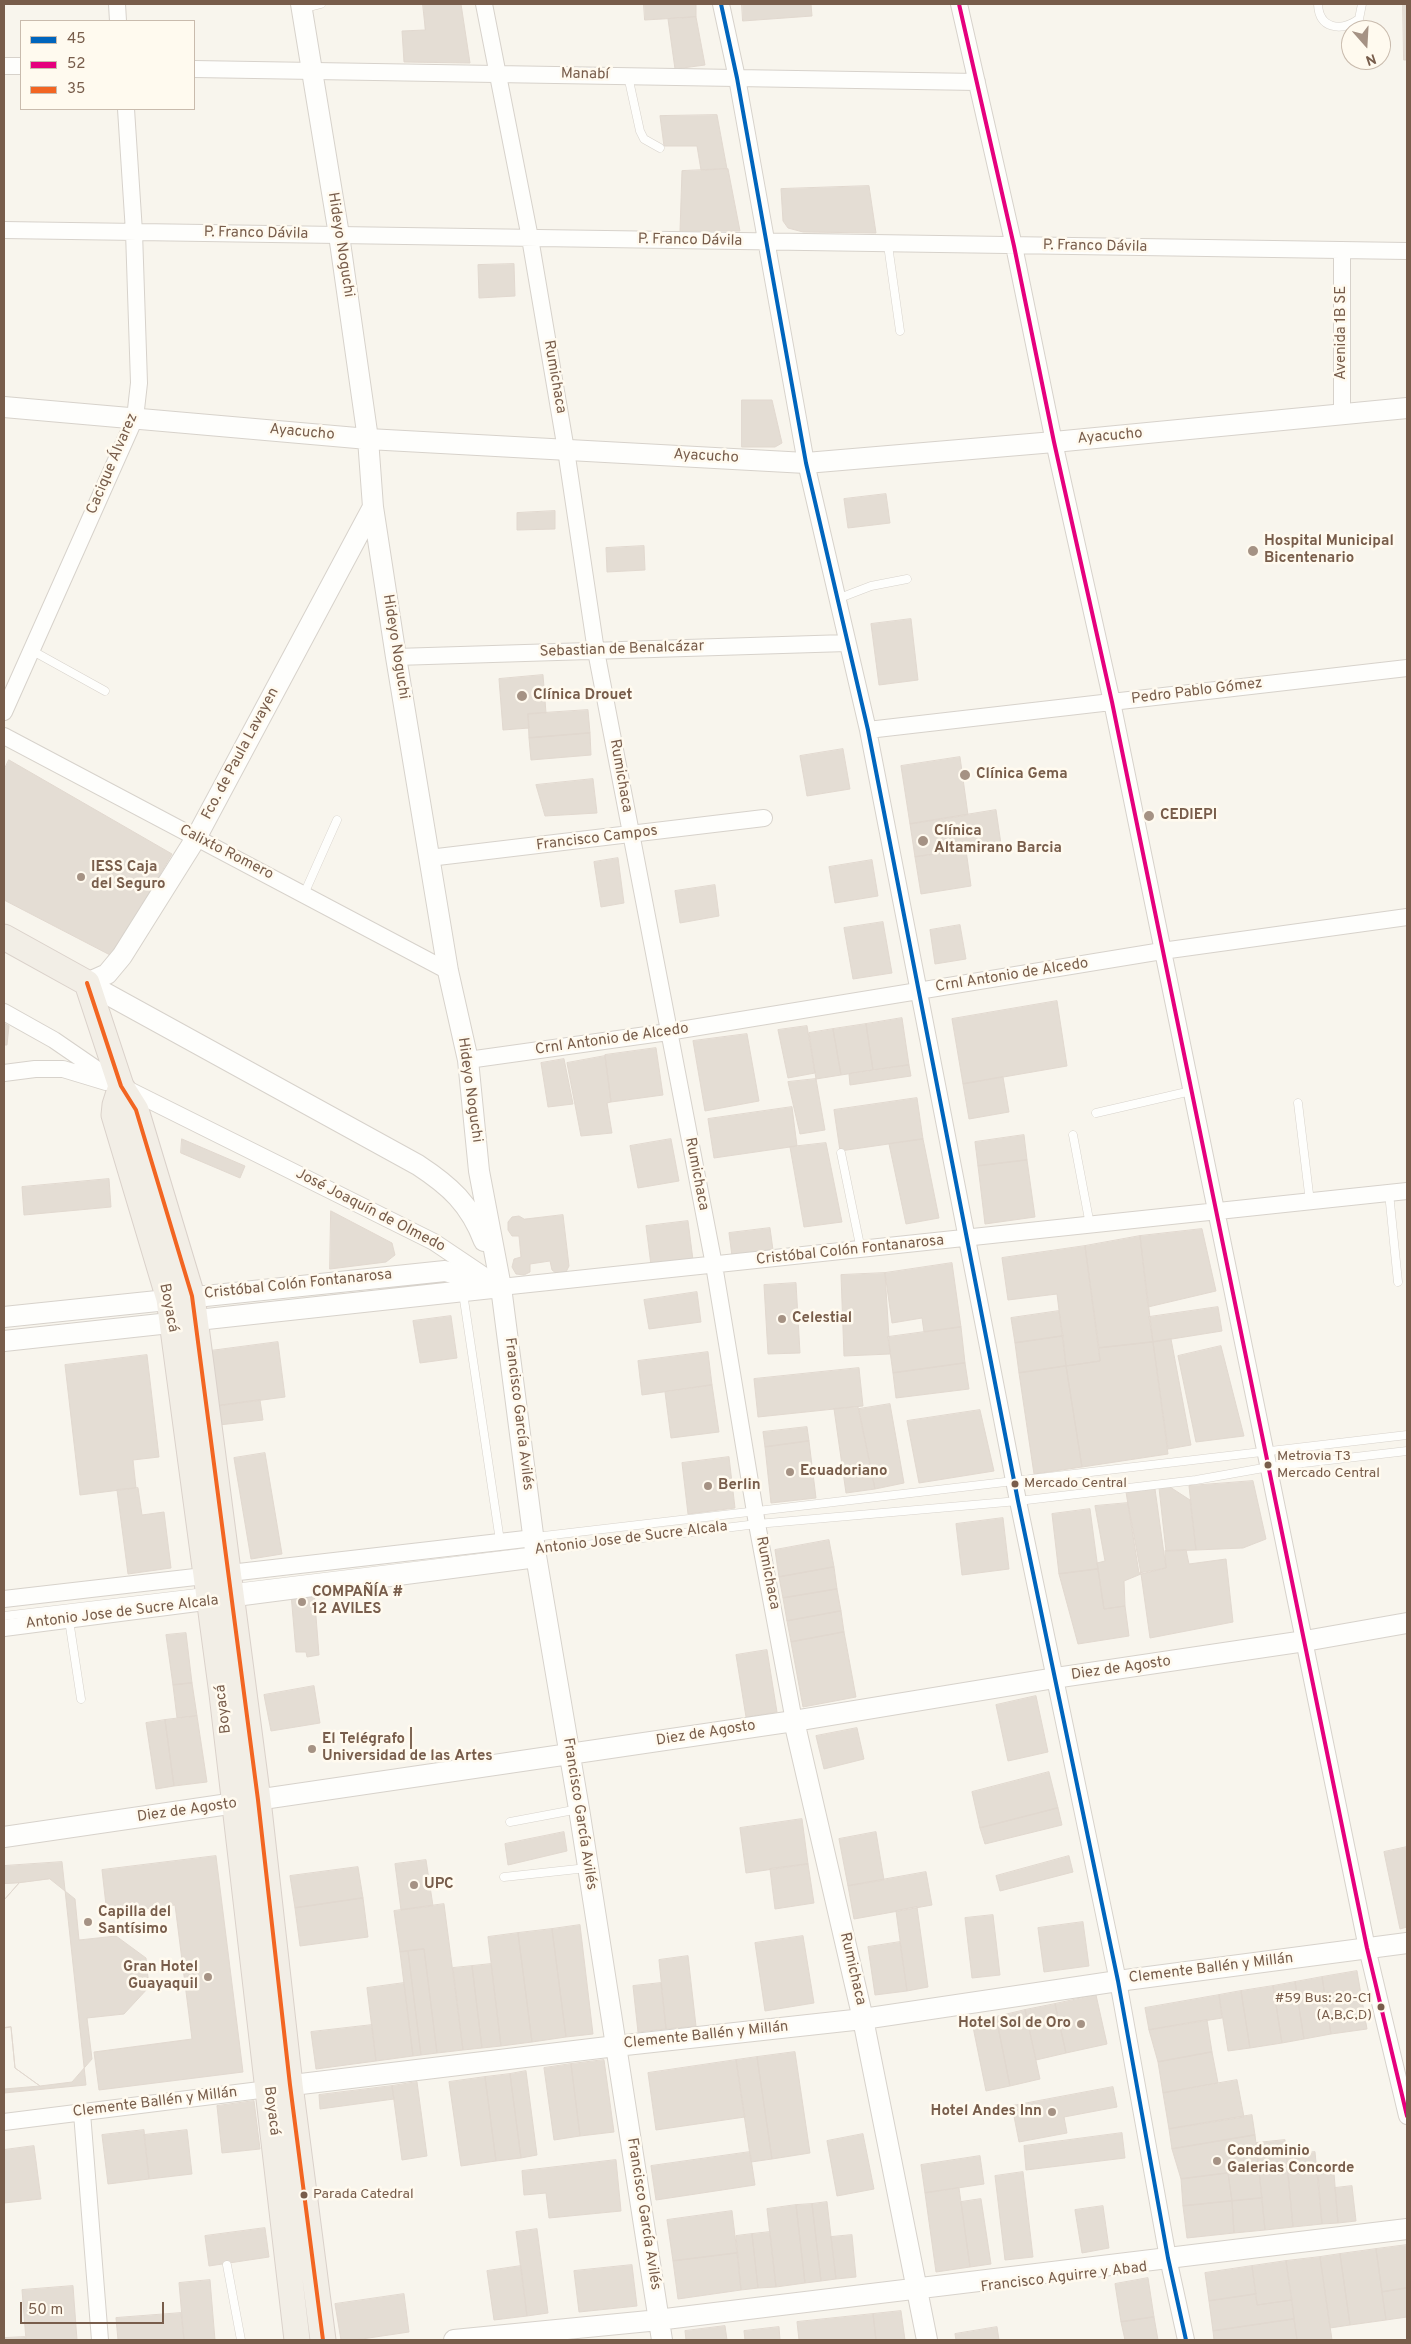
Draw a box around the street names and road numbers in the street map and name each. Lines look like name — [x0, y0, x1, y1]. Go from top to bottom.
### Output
street label: Manabí — [561, 66, 609, 84]
street label: Hideyo Noguchi — [323, 191, 357, 299]
street label: P. Franco Dávila — [204, 224, 308, 244]
street label: P. Franco Dávila — [638, 231, 742, 251]
street label: P. Franco Dávila — [1043, 237, 1147, 257]
street label: Avenida 1B SE — [1333, 286, 1351, 380]
street label: Rumichaca — [539, 339, 569, 415]
street label: Cacique Álvarez — [84, 411, 142, 517]
street label: Ayacucho — [269, 421, 335, 445]
street label: Ayacucho — [1077, 425, 1143, 449]
street label: Ayacucho — [673, 446, 739, 468]
street label: Hideyo Noguchi — [378, 593, 412, 701]
street label: Sebastian de Benalcázar — [539, 638, 705, 662]
street label: Pedro Pablo Gómez — [1130, 675, 1264, 709]
street label: Fco. de Paula Lavayen — [199, 685, 283, 823]
street label: Rumichaca — [605, 738, 635, 814]
street label: Calixto Romero — [176, 822, 276, 884]
street label: Francisco Campos — [535, 823, 659, 855]
street label: Crnl Antonio de Alcedo — [934, 955, 1090, 997]
street label: Crnl Antonio de Alcedo — [534, 1020, 690, 1060]
street label: Hideyo Noguchi — [453, 1036, 485, 1144]
street label: Rumichaca — [680, 1136, 712, 1212]
street label: José Joaquín de Olmedo — [292, 1165, 448, 1257]
street label: Cristóbal Colón Fontanarosa — [755, 1232, 945, 1270]
street label: Cristóbal Colón Fontanarosa — [203, 1266, 393, 1304]
street label: Boyacá — [154, 1282, 182, 1334]
street label: Francisco García Avilés — [500, 1337, 536, 1491]
street label: Antonio Jose de Sucre Alcala — [533, 1518, 729, 1560]
street label: Rumichaca — [751, 1535, 783, 1611]
street label: Antonio Jose de Sucre Alcala — [24, 1592, 220, 1634]
street label: Diez de Agosto — [1070, 1653, 1172, 1685]
street label: Boyacá — [212, 1683, 236, 1735]
street label: Diez de Agosto — [655, 1717, 757, 1751]
street label: Francisco García Avilés — [558, 1737, 600, 1891]
street label: Diez de Agosto — [136, 1795, 238, 1827]
street label: Rumichaca — [835, 1931, 869, 2007]
street label: Clemente Ballén y Millán — [1128, 1950, 1294, 1988]
street label: Clemente Ballén y Millán — [623, 2018, 789, 2054]
street label: Clemente Ballén y Millán — [72, 2084, 238, 2122]
street label: Boyacá — [259, 2085, 283, 2137]
street label: Francisco García Avilés — [622, 2137, 664, 2291]
street label: Francisco Aguirre y Abad — [980, 2259, 1148, 2297]

